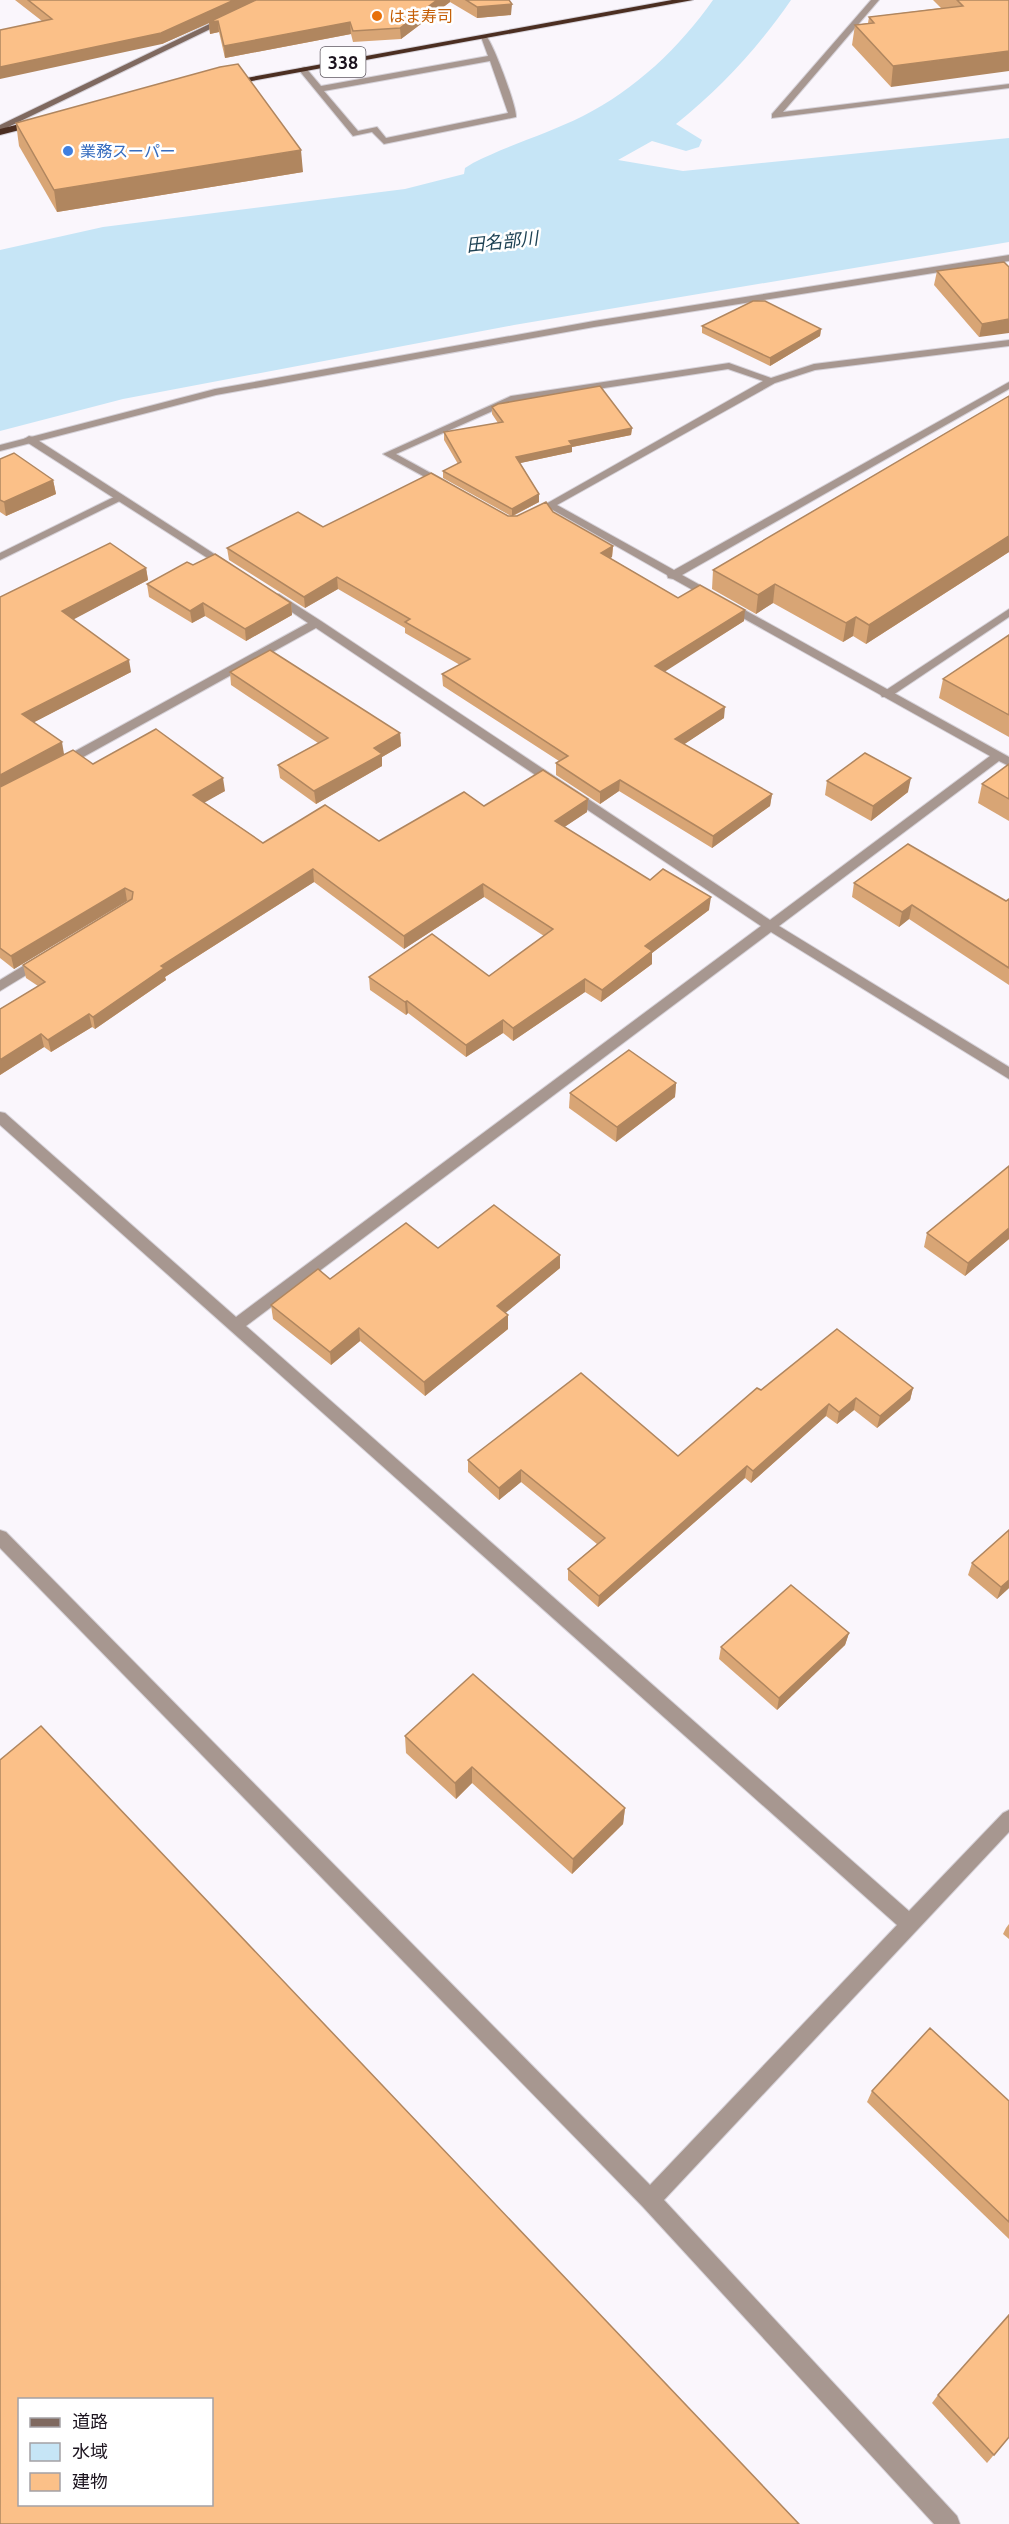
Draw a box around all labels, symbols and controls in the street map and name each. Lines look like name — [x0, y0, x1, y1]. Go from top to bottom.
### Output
place label: はま寿司 — [389, 7, 453, 25]
marker: はま寿司 — [370, 9, 384, 23]
road number: 338 — [320, 47, 366, 77]
place label: 業務スーパー — [80, 142, 176, 160]
marker: 業務スーパー — [61, 144, 75, 158]
water label: 田名部川 — [465, 227, 541, 255]
legend — [18, 2398, 213, 2506]
text: 道路 — [72, 2411, 108, 2431]
text: 水域 — [72, 2441, 108, 2461]
text: 建物 — [72, 2471, 108, 2491]

